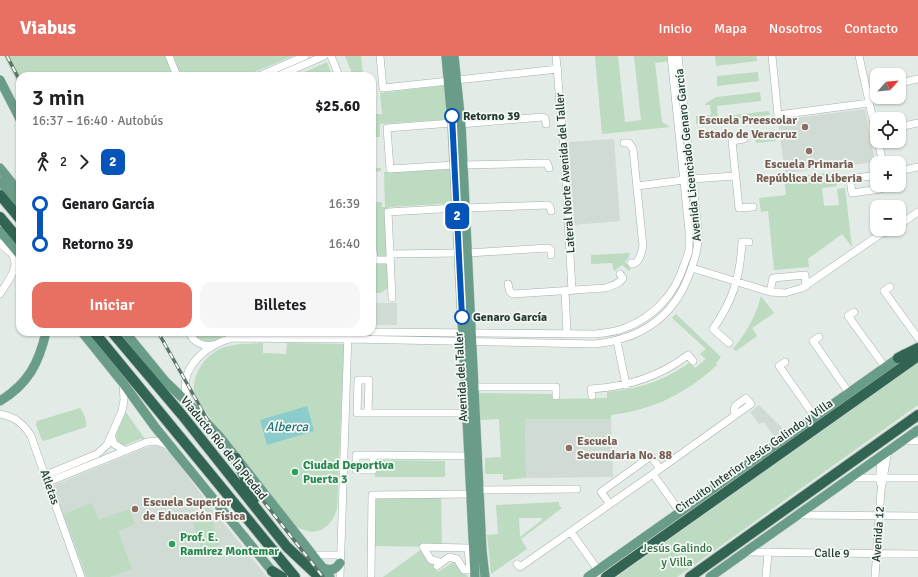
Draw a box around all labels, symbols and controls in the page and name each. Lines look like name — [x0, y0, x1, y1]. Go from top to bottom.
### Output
text: Viabus — [20, 16, 76, 40]
text: Inicio — [659, 20, 692, 37]
text: Mapa — [714, 20, 747, 37]
text: Nosotros — [769, 20, 822, 37]
text: Contacto — [844, 20, 898, 37]
street label: Avenida Licenciado Genaro García — [672, 68, 705, 242]
north arrow — [870, 68, 906, 104]
map controls — [870, 68, 906, 236]
text: 3 min — [32, 84, 85, 111]
street label: Lateral Norte Avenida del Taller — [552, 92, 579, 254]
text: $25.60 — [315, 97, 360, 115]
marker: Retorno 39 — [444, 108, 460, 124]
place label: Retorno 39 — [463, 109, 521, 124]
button: locate — [870, 112, 906, 148]
text: 16:37 – 16:40 · Autobús — [32, 113, 163, 129]
place label: Escuela Preescolar Estado de Veracruz — [698, 113, 798, 142]
marker: Escuela Preescolar Estado de Veracruz — [800, 122, 810, 132]
marker: Escuela Primaria República de Liberia — [804, 146, 814, 156]
icon: walk — [32, 151, 54, 173]
icon: forward — [73, 151, 95, 173]
text: 2 — [109, 153, 117, 170]
text: 2 — [60, 154, 67, 170]
button: + — [870, 156, 906, 192]
place label: Escuela Primaria República de Liberia — [756, 157, 862, 186]
text: Genaro García — [62, 195, 155, 213]
text: 16:39 — [328, 196, 360, 212]
button: − — [870, 200, 906, 236]
line badge: 2 — [444, 203, 470, 229]
text: 2 — [453, 207, 461, 224]
text: Retorno 39 — [62, 235, 133, 253]
text: 16:40 — [328, 236, 360, 252]
button: Iniciar — [32, 282, 192, 328]
button: Billetes — [200, 282, 360, 328]
marker: Genaro García — [454, 309, 470, 325]
place label: Genaro García — [473, 310, 547, 325]
street label: Avenida del Taller — [452, 331, 471, 422]
street label: Viaducto Río de la Piedad — [177, 393, 270, 503]
street label: Circuito Interior Jesús Galindo y Villa — [673, 396, 836, 517]
water label: Alberca — [266, 419, 309, 435]
place label: Escuela Secundaria No. 88 — [577, 434, 673, 463]
marker: Escuela Secundaria No. 88 — [564, 443, 574, 453]
place label: Ciudad Deportiva Puerta 3 — [303, 458, 394, 487]
marker: Ciudad Deportiva Puerta 3 — [290, 467, 300, 477]
street label: Atletas — [37, 468, 63, 507]
place label: Escuela Superior de Educación Física — [143, 495, 245, 524]
marker: Escuela Superior de Educación Física — [130, 504, 140, 514]
street label: Avenida 12 — [869, 505, 888, 563]
place label: Prof. E. Ramirez Montemar — [180, 530, 279, 559]
marker: Prof. E. Ramirez Montemar — [167, 539, 177, 549]
park label: Jesús Galindo y Villa — [642, 541, 712, 570]
street label: Calle 9 — [814, 546, 850, 561]

